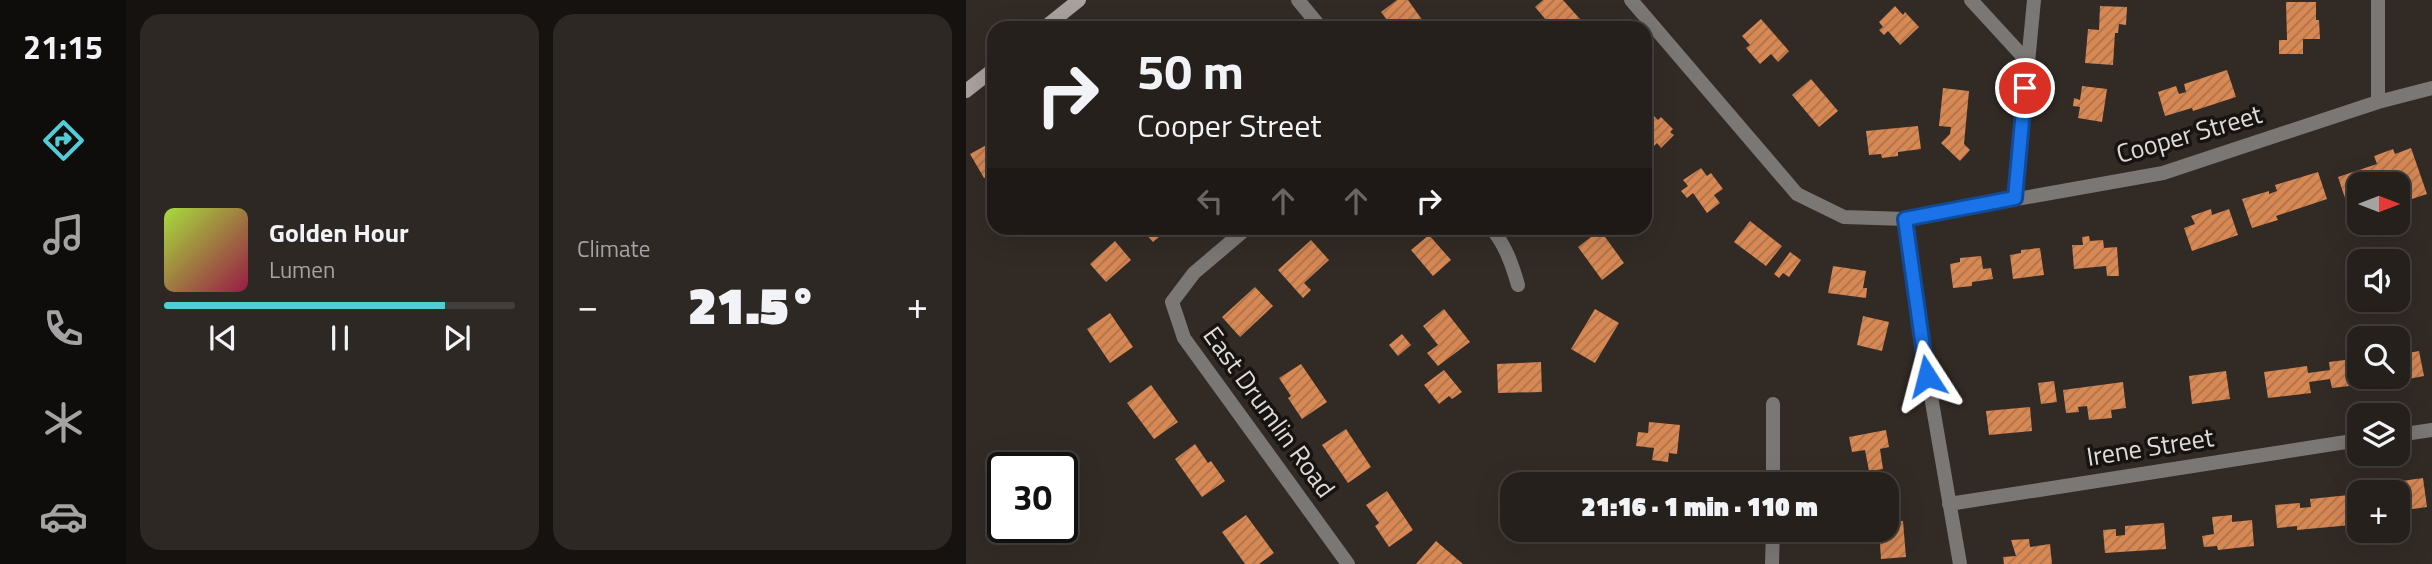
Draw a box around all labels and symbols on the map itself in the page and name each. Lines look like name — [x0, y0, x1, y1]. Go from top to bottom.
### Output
pin — [1995, 58, 2055, 118]
street label: Cooper Street — [2111, 94, 2266, 173]
north arrow — [2347, 172, 2410, 234]
street label: East Drumlin Road — [1194, 318, 1345, 505]
position arrow — [1890, 339, 1964, 413]
street label: Irene Street — [2084, 417, 2216, 476]
speed limit sign: 30 — [987, 452, 1078, 543]

